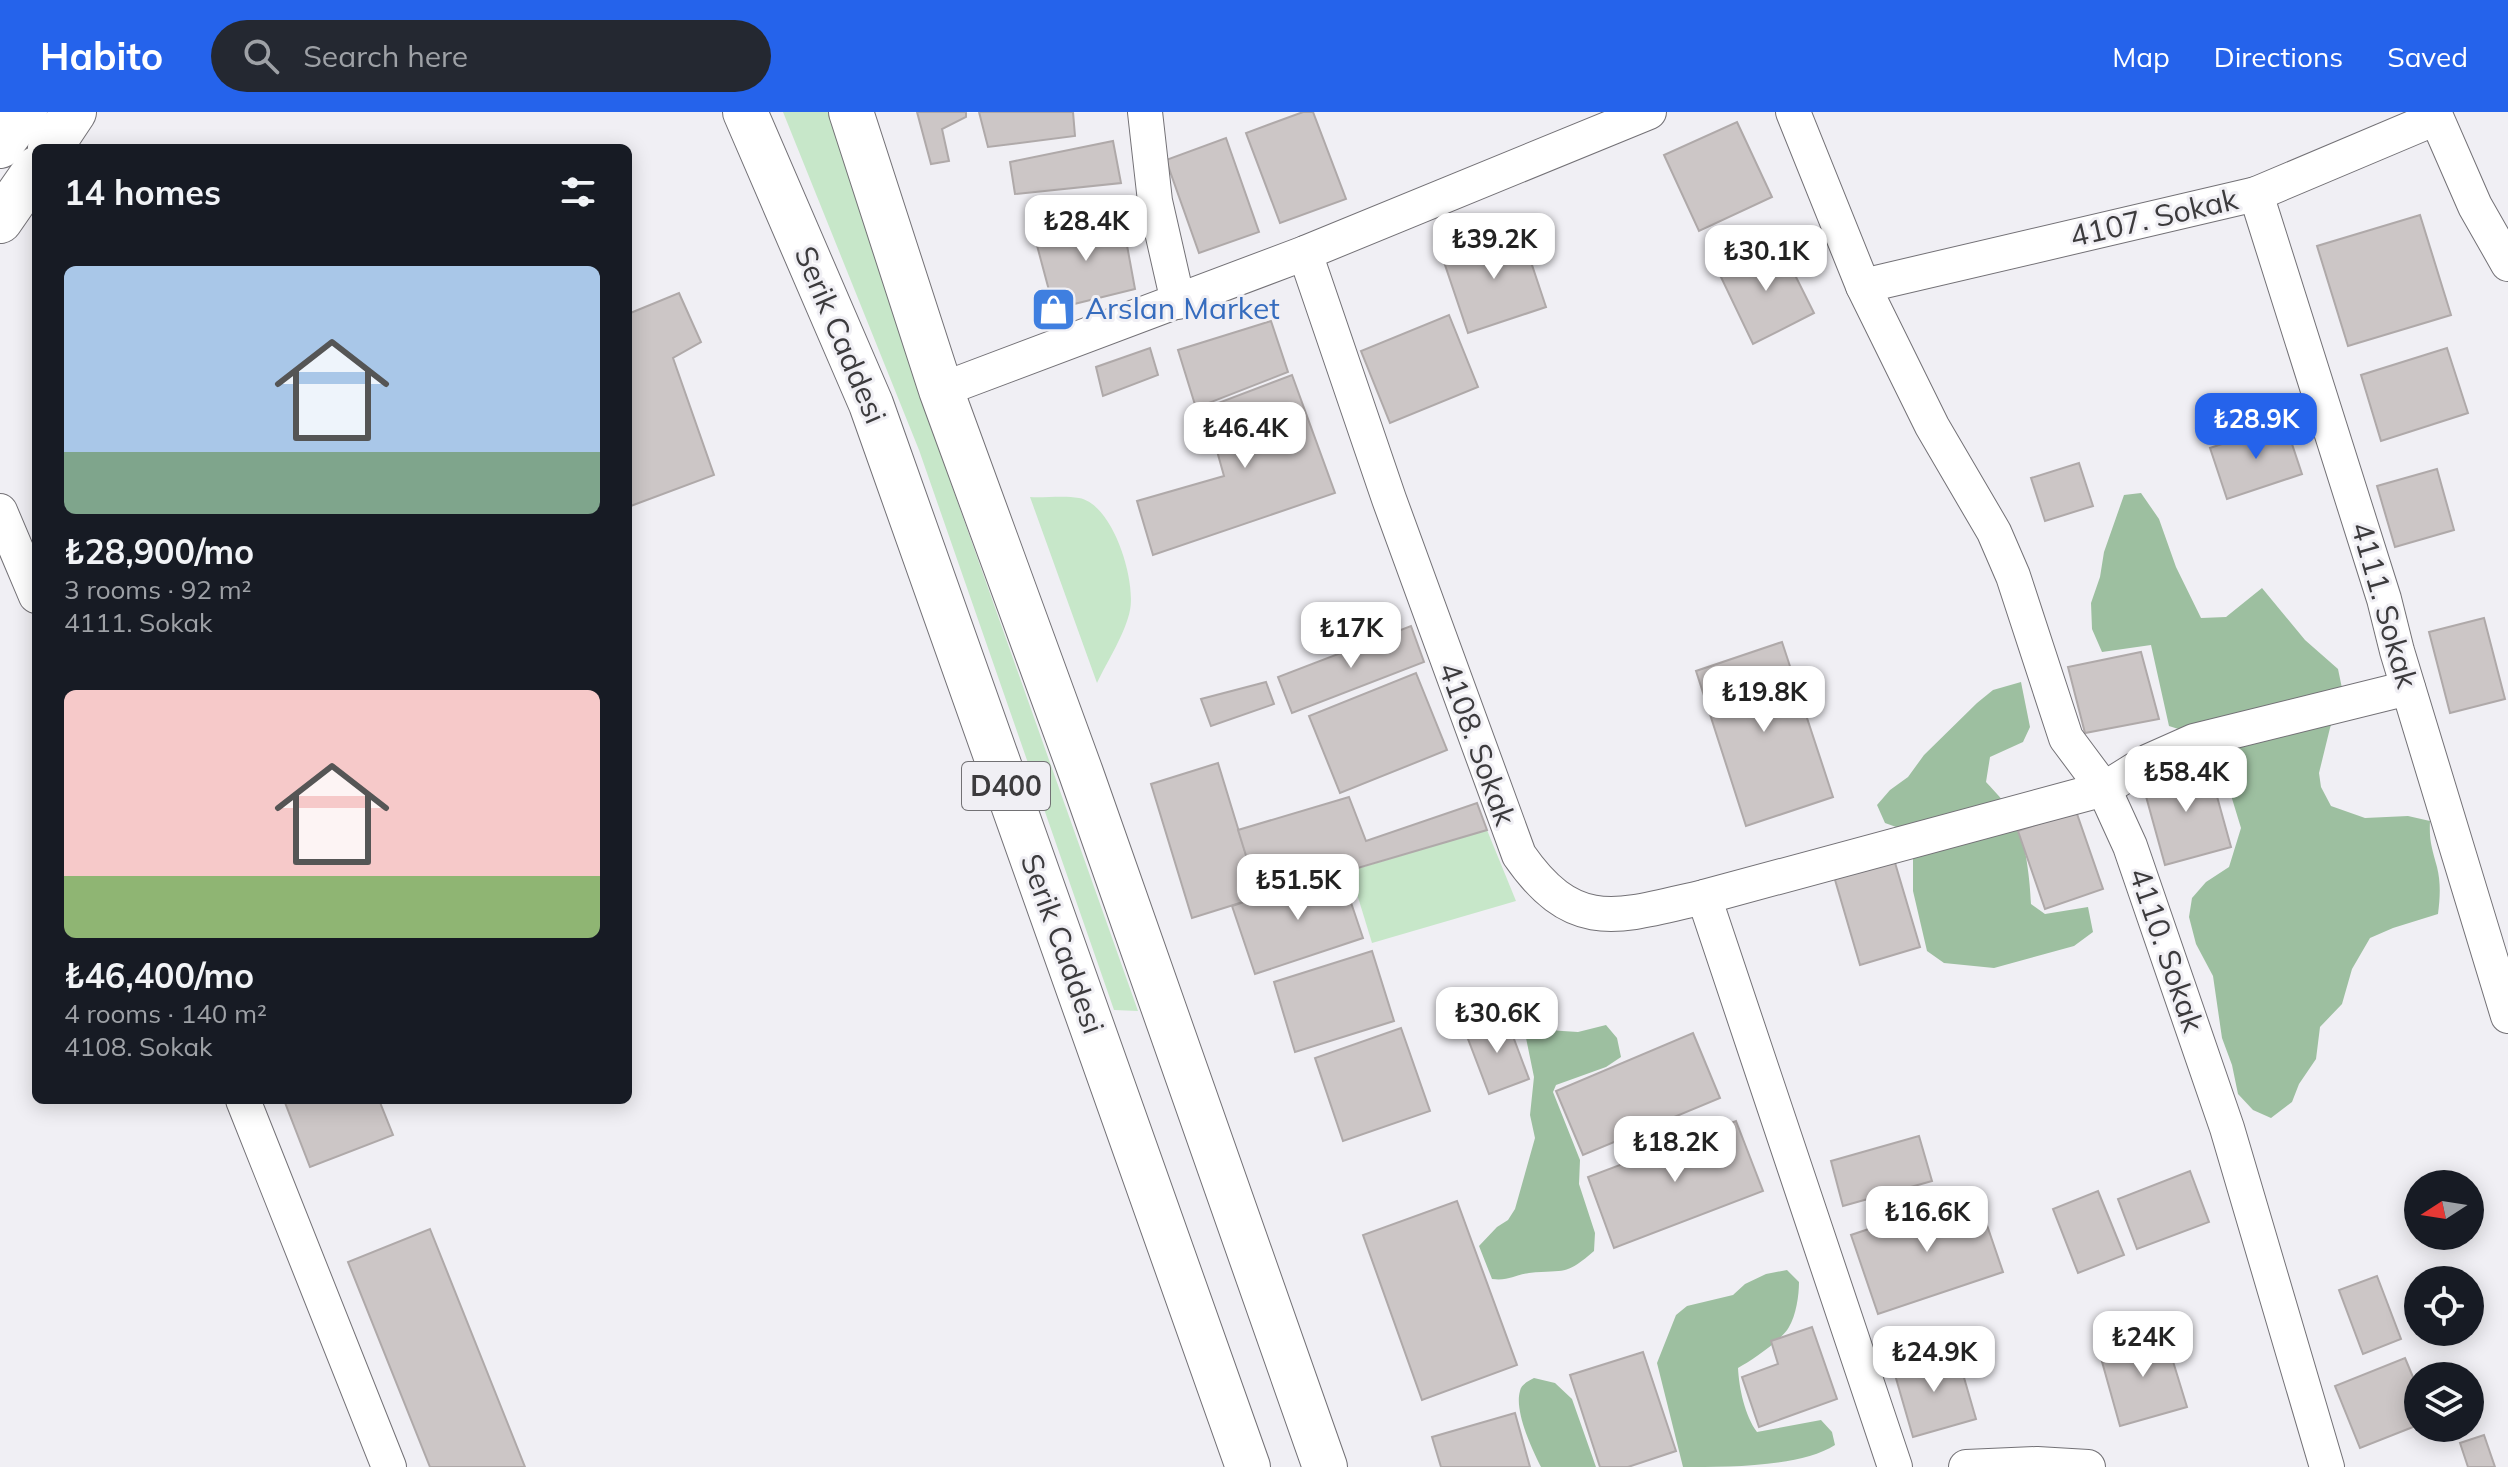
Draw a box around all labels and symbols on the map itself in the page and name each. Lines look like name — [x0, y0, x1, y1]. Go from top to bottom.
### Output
street label: 4107. Sokak — [2066, 179, 2242, 255]
pin: ₺28.4K — [1021, 195, 1151, 263]
pin: ₺39.2K — [1429, 213, 1559, 281]
pin: ₺30.1K — [1701, 225, 1831, 293]
street label: Serik Caddesi — [787, 240, 895, 429]
shop icon: Arslan Market — [1030, 285, 1078, 333]
place label: Arslan Market — [1085, 289, 1280, 327]
pin: ₺28.9K — [2191, 393, 2321, 461]
pin: ₺46.4K — [1180, 402, 1310, 470]
street label: 4111. Sokak — [2343, 517, 2427, 693]
pin: ₺17K — [1304, 602, 1398, 670]
street label: 4108. Sokak — [1431, 657, 1525, 831]
pin: ₺19.8K — [1699, 666, 1829, 734]
pin: ₺58.4K — [2121, 746, 2251, 814]
road number: D400 — [962, 762, 1050, 810]
street label: Serik Caddesi — [1013, 848, 1113, 1039]
pin: ₺51.5K — [1233, 854, 1363, 922]
street label: 4110. Sokak — [2121, 863, 2213, 1037]
pin: ₺30.6K — [1432, 987, 1562, 1055]
pin: ₺18.2K — [1610, 1116, 1740, 1184]
north arrow — [2404, 1170, 2484, 1250]
pin: ₺16.6K — [1862, 1186, 1992, 1254]
pin: ₺24K — [2096, 1311, 2190, 1379]
pin: ₺24.9K — [1869, 1326, 1999, 1394]

